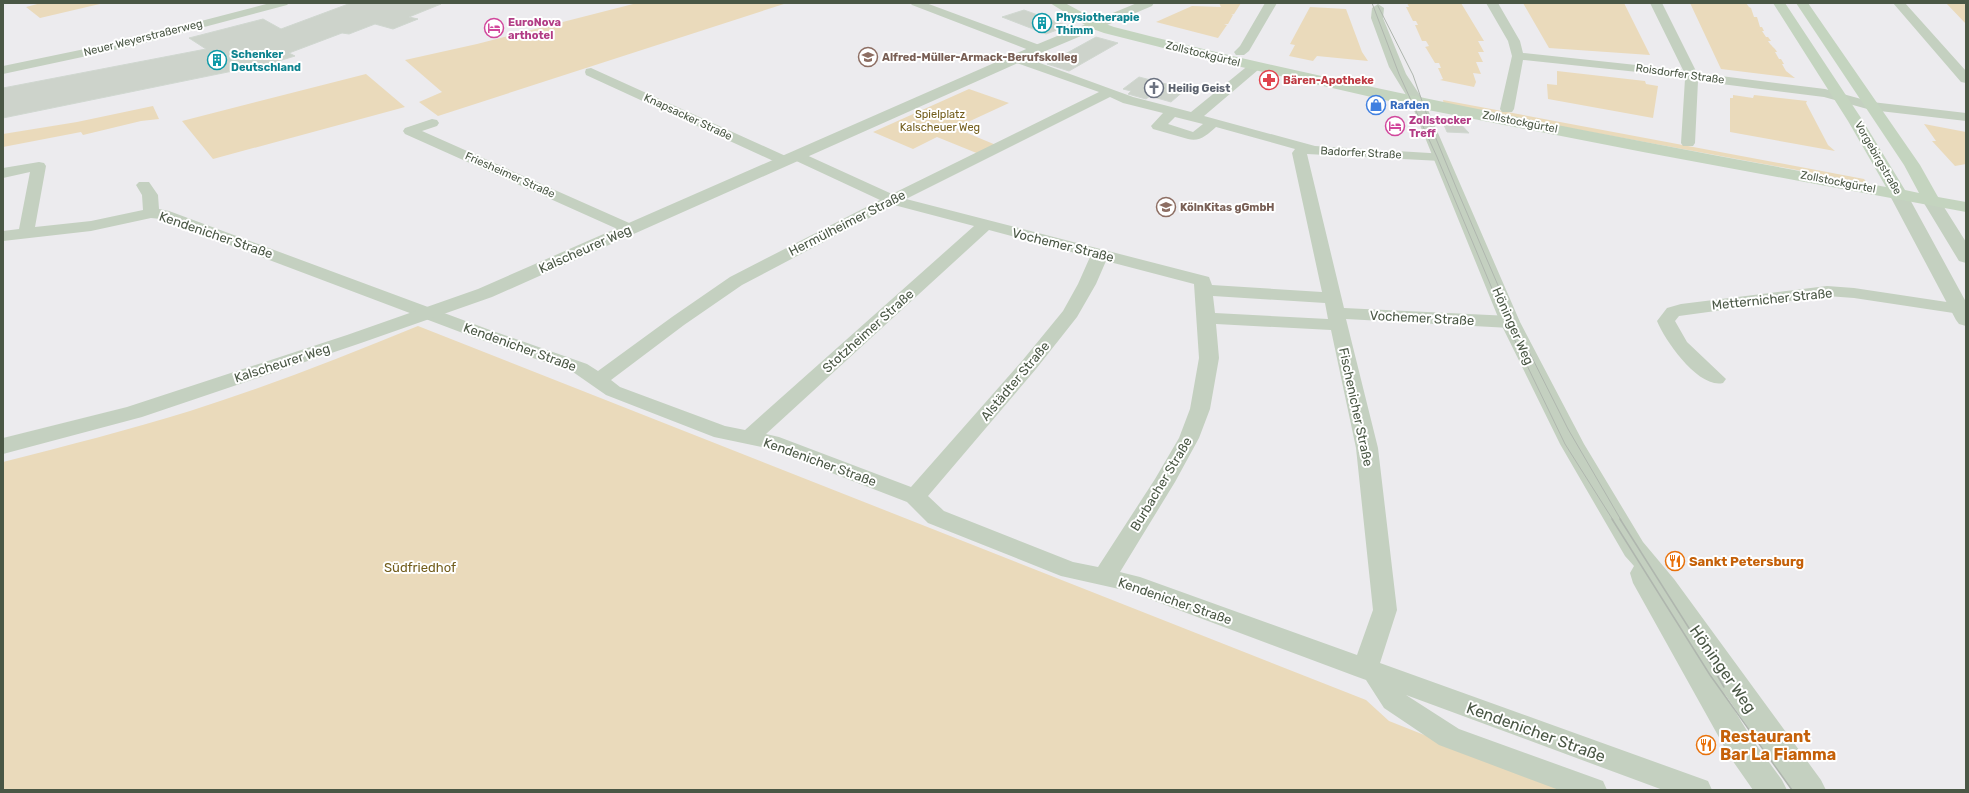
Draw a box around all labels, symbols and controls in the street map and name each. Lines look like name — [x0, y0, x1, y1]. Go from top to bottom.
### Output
place label: Physiotherapie Thimm — [1056, 11, 1140, 37]
building icon: Physiotherapie Thimm — [1031, 12, 1053, 34]
place label: EuroNova arthotel — [508, 16, 561, 42]
street label: Neuer Weyerstraßerweg — [82, 17, 204, 59]
hotel icon: EuroNova arthotel — [483, 17, 505, 39]
street label: Zollstockgürtel — [1164, 38, 1242, 70]
school or university icon: Alfred-Müller-Armack-Berufskolleg — [857, 46, 879, 68]
place label: Schenker Deutschland — [231, 48, 301, 74]
building icon: Schenker Deutschland — [206, 49, 228, 71]
place label: Alfred-Müller-Armack-Berufskolleg — [882, 51, 1078, 64]
street label: Roisdorfer Straße — [1635, 61, 1725, 87]
pharmacy icon: Bären-Apotheke — [1258, 69, 1280, 91]
place label: Bären-Apotheke — [1283, 74, 1374, 87]
church icon: Heilig Geist — [1143, 77, 1165, 99]
place label: Heilig Geist — [1168, 82, 1230, 95]
street label: Knapsacker Straße — [642, 91, 734, 143]
shop icon: Rafden — [1365, 94, 1387, 116]
place label: Rafden — [1390, 99, 1429, 112]
park label: Spielplatz Kalscheuer Weg — [900, 108, 980, 134]
street label: Zollstockgürtel — [1481, 108, 1559, 136]
place label: Zollstocker Treff — [1409, 114, 1471, 140]
hotel icon: Zollstocker Treff — [1384, 115, 1406, 137]
street label: Vorgebirgstraße — [1852, 119, 1904, 197]
street label: Badorfer Straße — [1320, 144, 1402, 162]
street label: Friesheimer Straße — [463, 149, 557, 201]
street label: Zollstockgürtel — [1799, 168, 1877, 196]
street label: Hermülheimer Straße — [786, 187, 908, 259]
school or university icon: KölnKitas gGmbH — [1155, 196, 1177, 218]
place label: KölnKitas gGmbH — [1180, 201, 1275, 214]
street label: Kendenicher Straße — [157, 209, 275, 261]
street label: Kalscheurer Weg — [536, 222, 634, 277]
street label: Vochemer Straße — [1011, 225, 1115, 265]
street label: Höninger Weg — [1488, 285, 1537, 368]
street label: Metternicher Straße — [1711, 285, 1833, 313]
street label: Stotzheimer Straße — [819, 286, 917, 376]
street label: Vochemer Straße — [1369, 308, 1475, 328]
street label: Kendenicher Straße — [462, 320, 578, 374]
street label: Alstädter Straße — [978, 338, 1052, 424]
street label: Kalscheurer Weg — [232, 340, 332, 387]
street label: Fischenicher Straße — [1336, 346, 1376, 468]
street label: Burbacher Straße — [1127, 434, 1195, 534]
street label: Kendenicher Straße — [762, 435, 878, 489]
restaurant icon: Sankt Petersburg — [1664, 550, 1686, 572]
place label: Sankt Petersburg — [1689, 554, 1804, 569]
park label: Südfriedhof — [384, 560, 456, 575]
street label: Kendenicher Straße — [1116, 575, 1234, 627]
street label: Höninger Weg — [1686, 621, 1760, 717]
street label: Kendenicher Straße — [1464, 698, 1608, 766]
place label: Restaurant Bar La Fiamma — [1720, 727, 1836, 764]
restaurant icon: Restaurant Bar La Fiamma — [1695, 734, 1717, 756]

